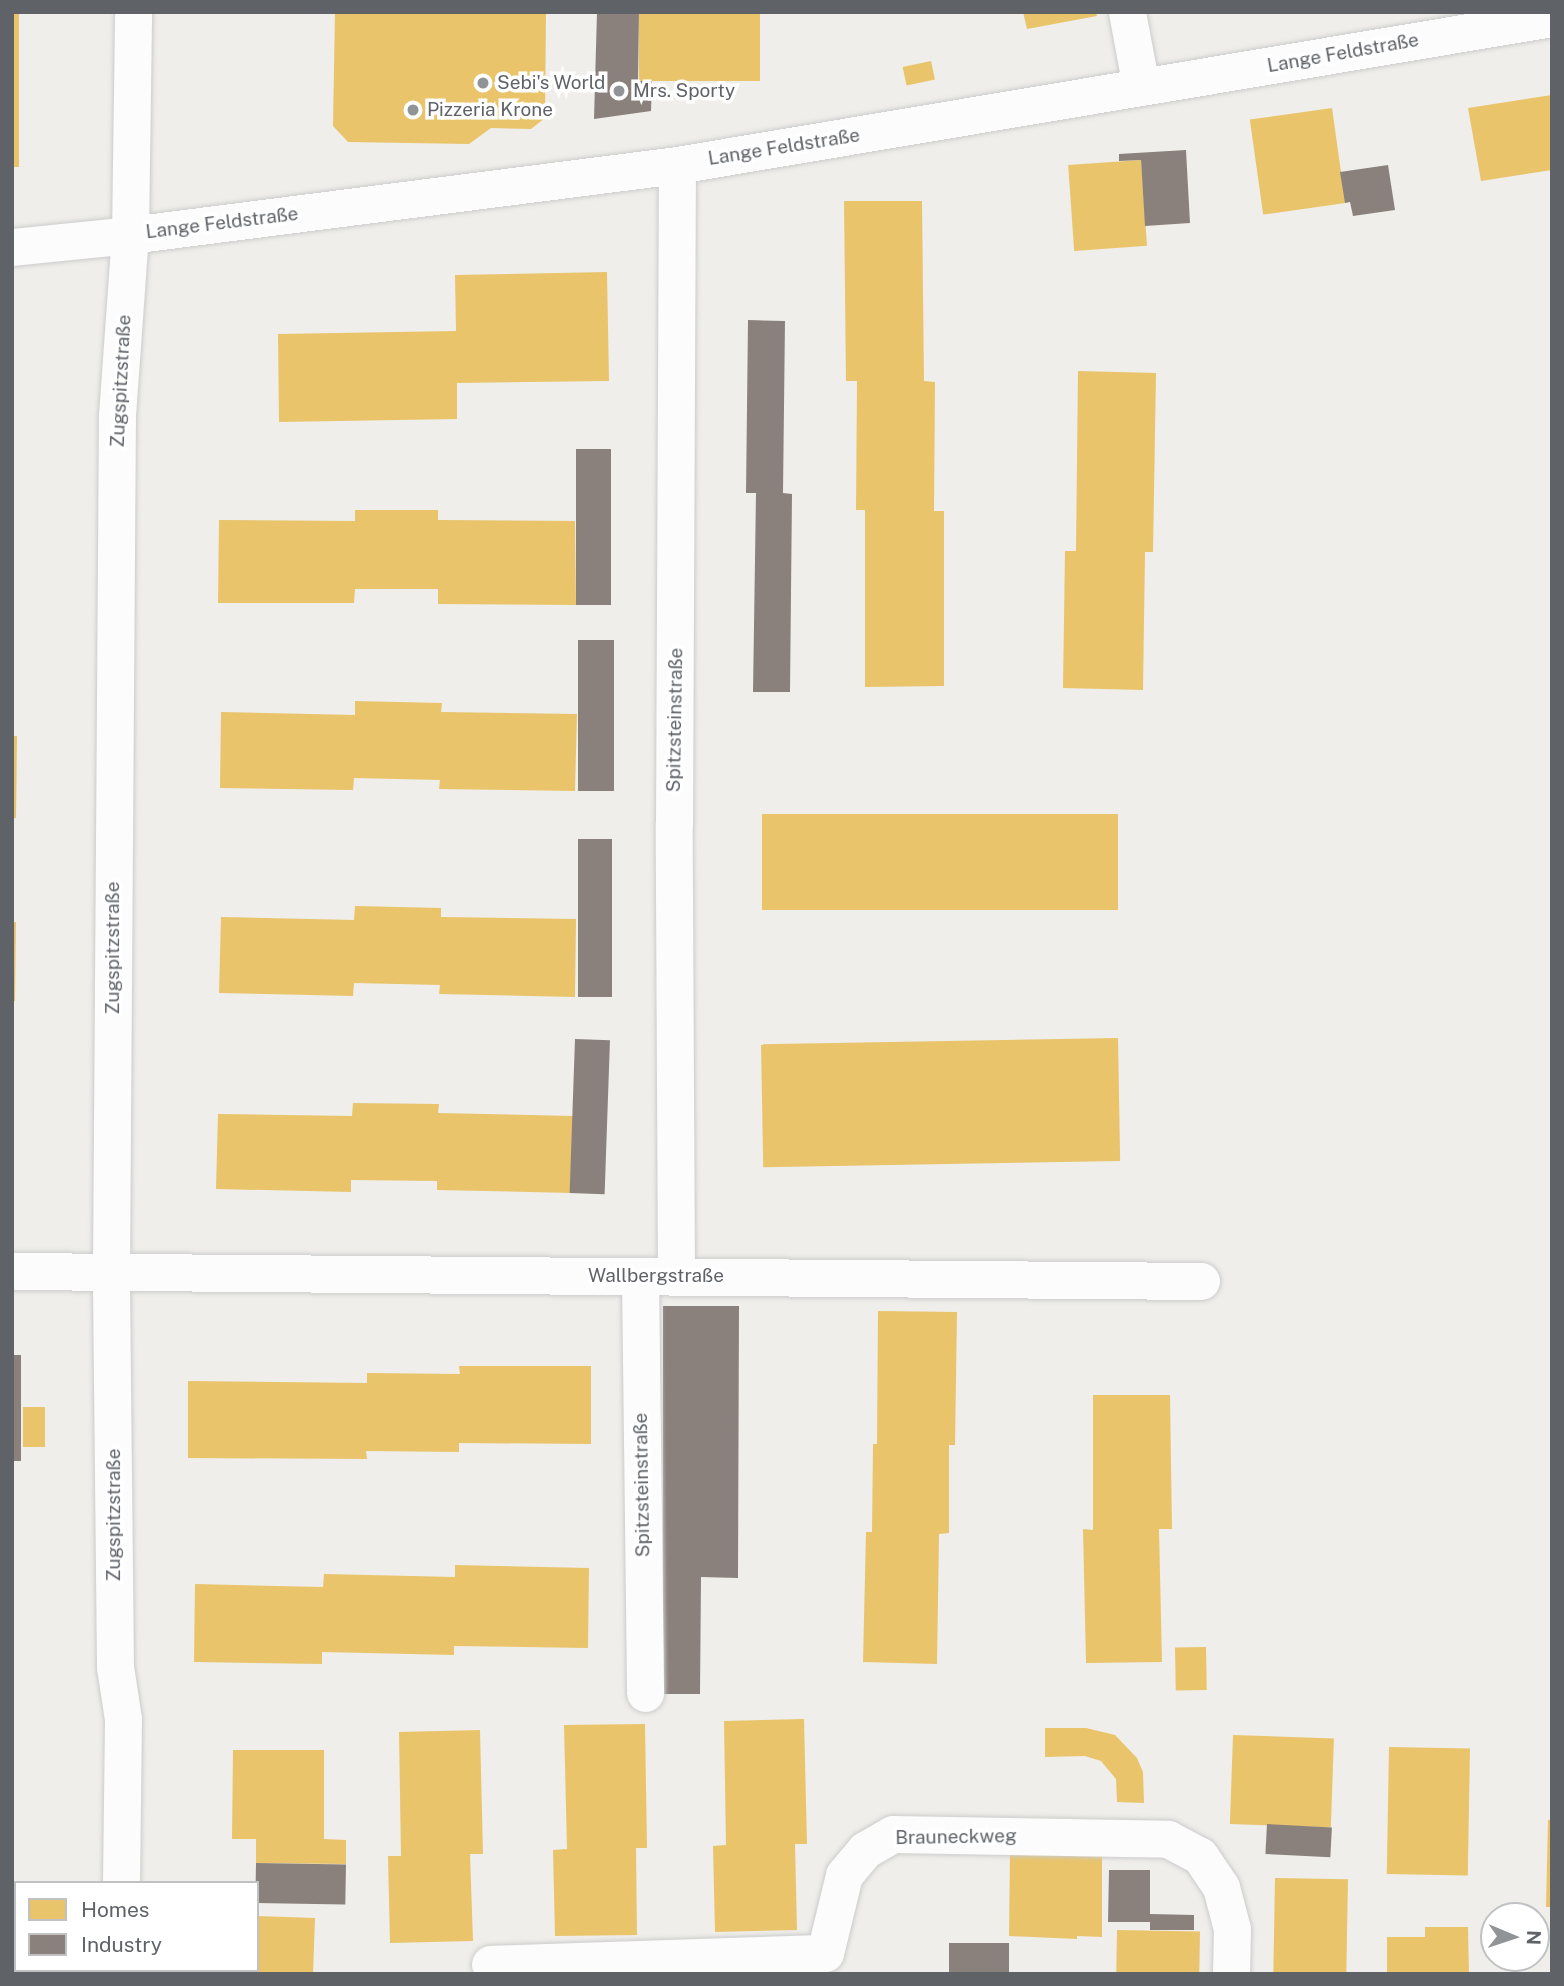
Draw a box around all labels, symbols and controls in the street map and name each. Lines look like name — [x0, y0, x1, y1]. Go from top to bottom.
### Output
street label: Lange Feldstraße — [1265, 28, 1421, 78]
place label: Sebi's World — [497, 72, 606, 94]
marker: Sebi's World — [475, 75, 491, 91]
place label: Mrs. Sporty — [633, 80, 735, 102]
marker: Mrs. Sporty — [611, 83, 627, 99]
place label: Pizzeria Krone — [427, 99, 553, 121]
marker: Pizzeria Krone — [405, 102, 421, 118]
street label: Lange Feldstraße — [706, 124, 862, 170]
street label: Lange Feldstraße — [144, 202, 300, 244]
street label: Zugspitzstraße — [106, 314, 136, 448]
street label: Spitzsteinstraße — [662, 648, 688, 792]
street label: Zugspitzstraße — [102, 881, 124, 1015]
street label: Wallbergstraße — [588, 1265, 724, 1287]
street label: Spitzsteinstraße — [629, 1413, 655, 1557]
street label: Zugspitzstraße — [103, 1448, 125, 1582]
street label: Brauneckweg — [895, 1825, 1017, 1849]
legend — [14, 1881, 259, 1972]
text: Homes — [81, 1897, 149, 1922]
north arrow — [1480, 1902, 1550, 1972]
text: N — [1523, 1930, 1545, 1945]
text: Industry — [81, 1932, 162, 1957]

